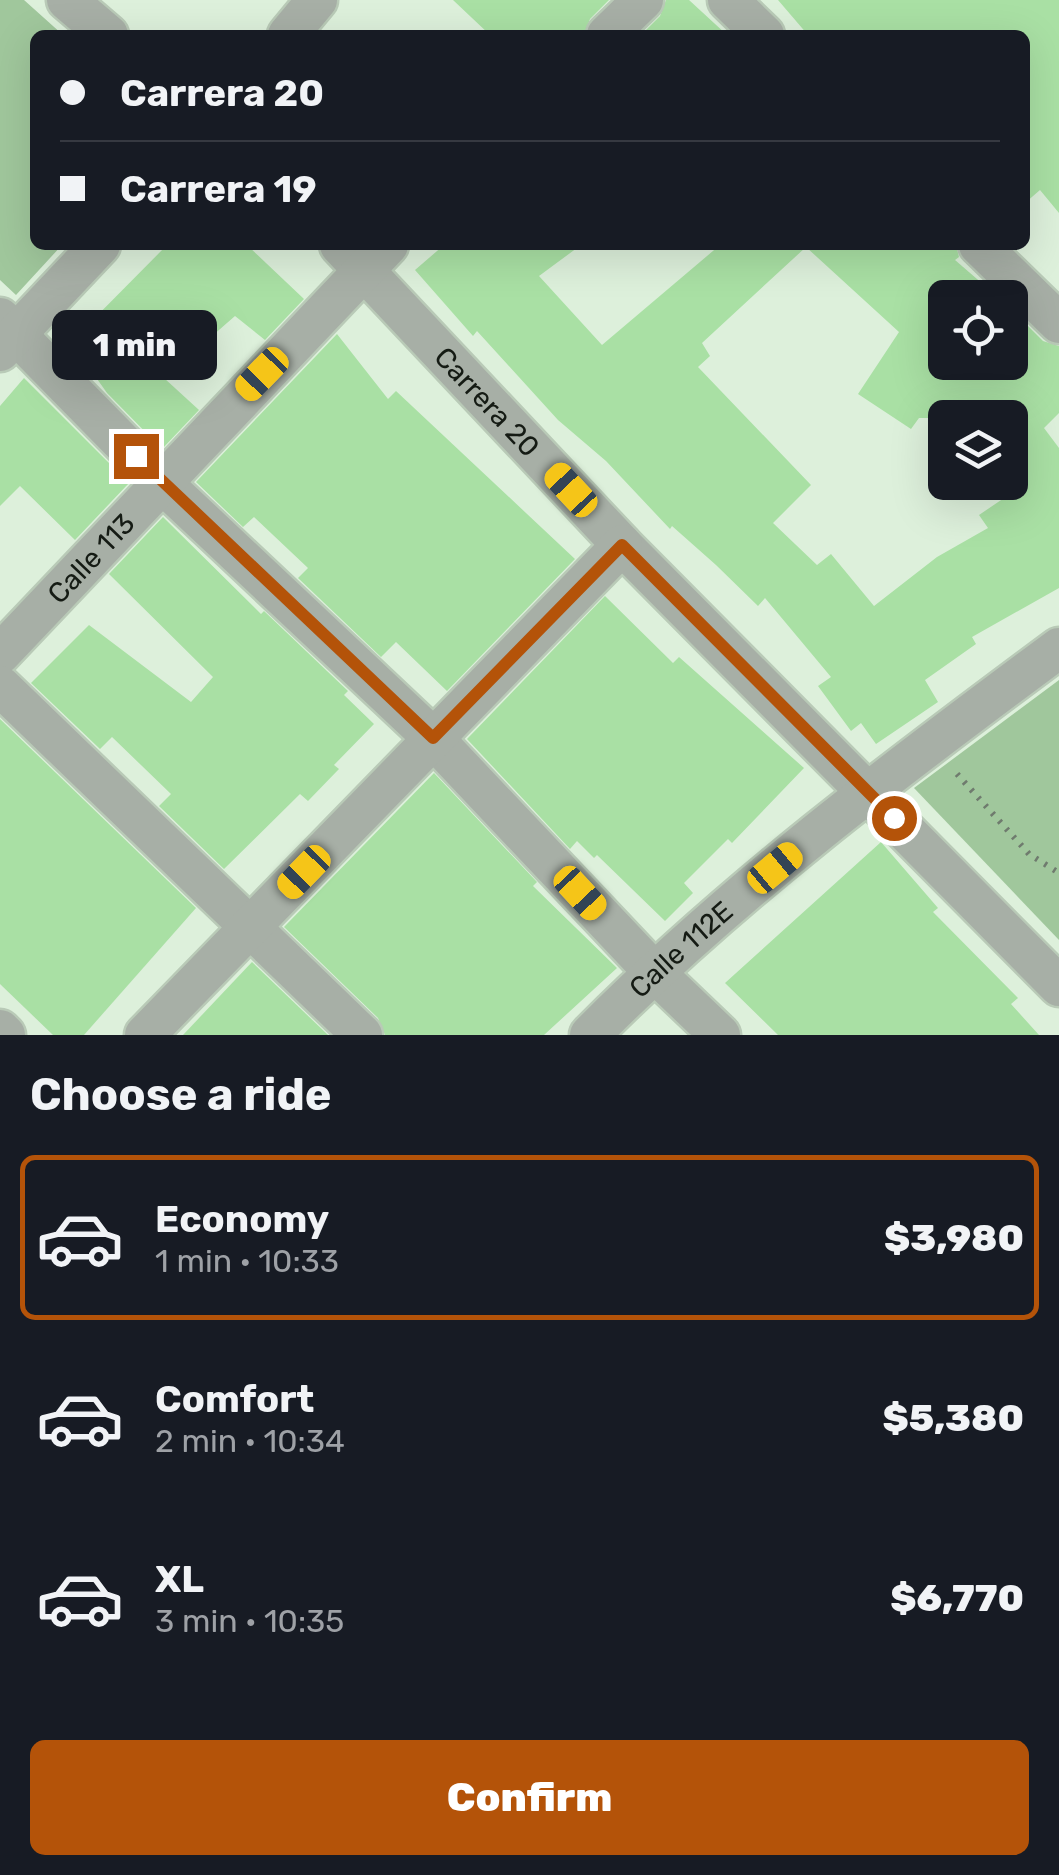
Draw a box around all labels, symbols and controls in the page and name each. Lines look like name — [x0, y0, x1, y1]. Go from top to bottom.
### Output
text: Carrera 20 — [120, 70, 324, 116]
text: Carrera 19 — [120, 166, 317, 212]
map controls — [928, 280, 1028, 500]
button: locate — [928, 280, 1028, 380]
callout: 1 min — [54, 311, 218, 381]
text: 1 min — [93, 326, 176, 364]
street label: Carrera 20 — [428, 340, 546, 463]
car — [230, 342, 294, 406]
button: layers — [928, 400, 1028, 500]
route end — [114, 434, 159, 479]
car — [540, 458, 602, 522]
street label: Calle 113 — [41, 507, 141, 610]
route start — [872, 796, 917, 841]
car — [742, 837, 808, 899]
car — [272, 840, 336, 904]
car — [549, 861, 611, 925]
street label: Calle 112E — [622, 894, 739, 1004]
text: Choose a ride — [30, 1068, 332, 1121]
icon: car — [35, 1193, 125, 1283]
text: Economy — [155, 1196, 329, 1242]
text: $3,980 — [884, 1215, 1024, 1261]
text: 1 min · 10:33 — [155, 1242, 339, 1280]
icon: car — [35, 1373, 125, 1463]
text: Comfort — [155, 1376, 314, 1422]
text: $5,380 — [883, 1395, 1024, 1441]
text: 2 min · 10:34 — [155, 1422, 345, 1460]
icon: car — [35, 1553, 125, 1643]
text: XL — [155, 1556, 204, 1602]
text: $6,770 — [890, 1575, 1024, 1621]
text: 3 min · 10:35 — [155, 1602, 344, 1640]
button: Confirm — [30, 1740, 1029, 1855]

